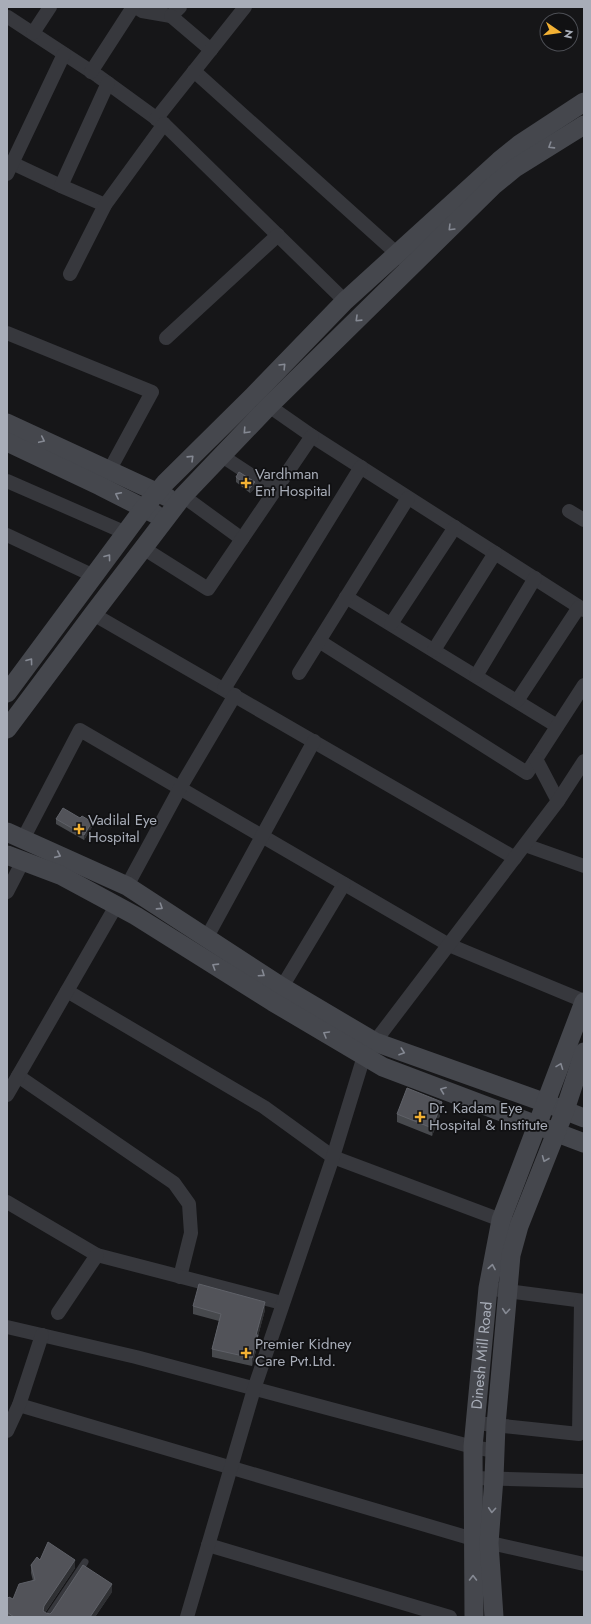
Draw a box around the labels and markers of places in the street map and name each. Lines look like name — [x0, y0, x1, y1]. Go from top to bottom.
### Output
place label: Vardhman Ent Hospital — [255, 463, 331, 502]
marker: Vardhman Ent Hospital — [240, 477, 252, 489]
place label: Vadilal Eye Hospital — [88, 809, 157, 848]
marker: Vadilal Eye Hospital — [73, 823, 85, 835]
place label: Dr. Kadam Eye Hospital & Institute — [429, 1097, 548, 1136]
marker: Dr. Kadam Eye Hospital & Institute — [414, 1111, 426, 1123]
place label: Premier Kidney Care Pvt.Ltd. — [255, 1333, 352, 1372]
marker: Premier Kidney Care Pvt.Ltd. — [240, 1347, 252, 1359]

